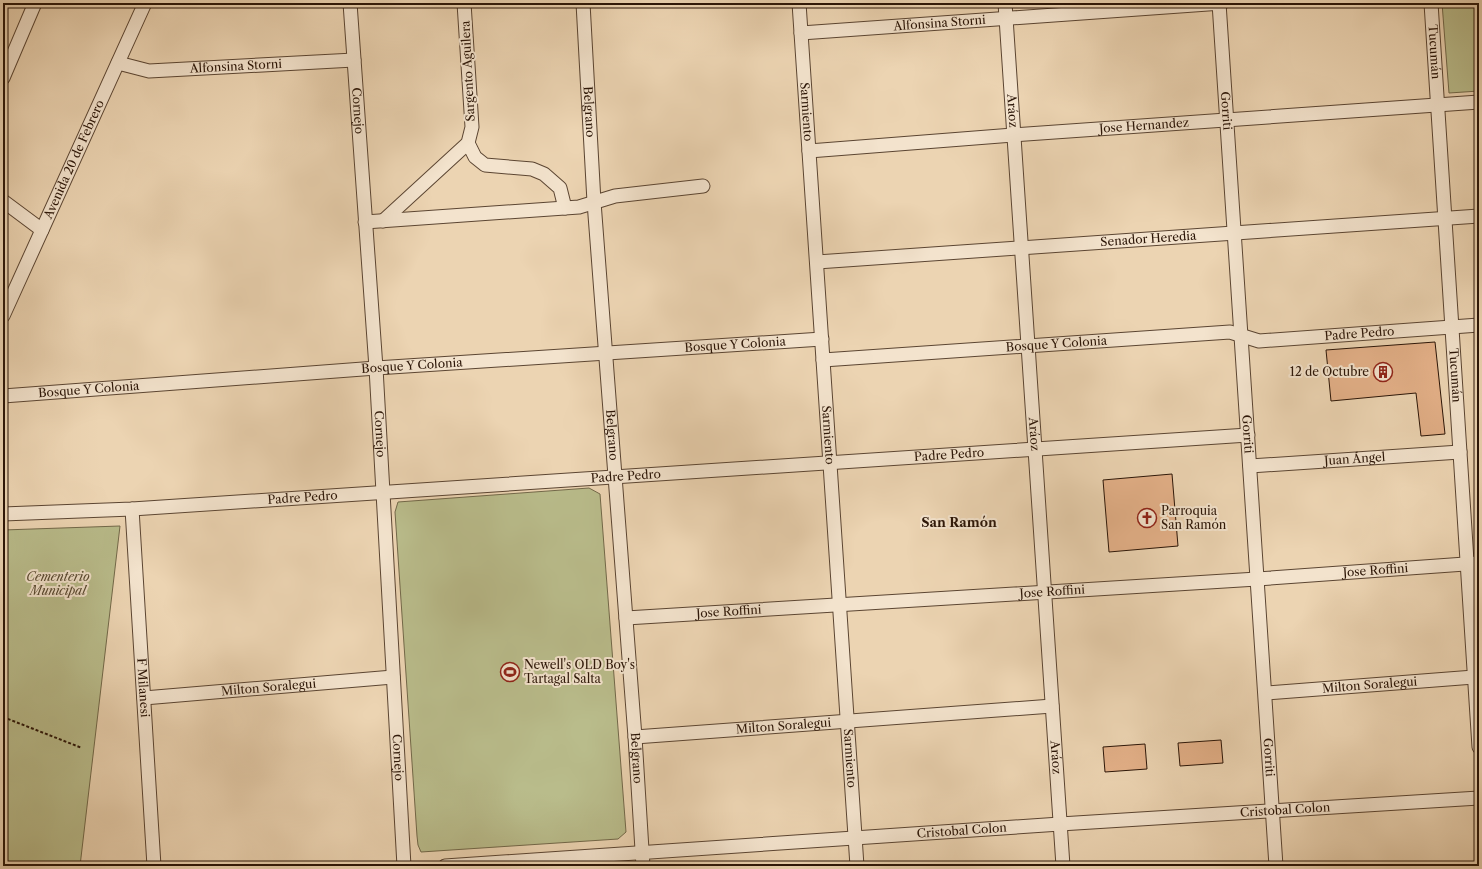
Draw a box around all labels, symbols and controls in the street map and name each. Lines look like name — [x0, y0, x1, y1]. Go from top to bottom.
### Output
street label: Alfonsina Storni — [892, 12, 987, 33]
street label: Sargento Aguilera — [457, 19, 478, 122]
street label: Tucumán — [1425, 24, 1444, 80]
street label: Alfonsina Storni — [188, 56, 283, 76]
street label: Sarmiento — [797, 82, 816, 142]
street label: Belgrano — [581, 86, 598, 138]
street label: Cornejo — [349, 87, 367, 135]
street label: Gorriti — [1218, 91, 1235, 131]
street label: Aráoz — [1004, 92, 1021, 128]
street label: Avenida 20 de Febrero — [40, 97, 107, 222]
street label: Jose Hernandez — [1097, 115, 1189, 136]
street label: Senador Heredia — [1100, 228, 1197, 249]
street label: Padre Pedro — [1324, 323, 1395, 343]
street label: Bosque Y Colonia — [1005, 332, 1108, 354]
street label: Bosque Y Colonia — [684, 333, 787, 355]
street label: Tucumán — [1446, 347, 1465, 403]
street label: Bosque Y Colonia — [361, 354, 464, 376]
building icon: 12 de Octubre — [1372, 361, 1394, 383]
place label: 12 de Octubre — [1290, 364, 1369, 379]
street label: Bosque Y Colonia — [38, 378, 141, 400]
street label: Sarmiento — [819, 405, 838, 465]
street label: Belgrano — [603, 409, 622, 461]
street label: Cornejo — [371, 410, 389, 458]
street label: Gorriti — [1239, 414, 1257, 454]
street label: Aráoz — [1026, 416, 1043, 451]
street label: Padre Pedro — [914, 445, 985, 464]
street label: Juan Ángel — [1322, 449, 1386, 468]
street label: Padre Pedro — [590, 466, 661, 486]
street label: Padre Pedro — [267, 487, 338, 507]
place label: Parroquia San Ramón — [1161, 503, 1227, 532]
church icon: Parroquia San Ramón — [1136, 507, 1158, 529]
district label: San Ramón — [921, 514, 997, 530]
street label: Jose Roffini — [1340, 560, 1409, 580]
park label: Cementerio Municipal — [26, 569, 90, 598]
street label: Jose Roffini — [1017, 582, 1086, 601]
street label: Jose Roffini — [694, 602, 762, 621]
street label: F Milanesi — [134, 657, 153, 718]
place label: Newell's OLD Boy's Tartagal Salta — [524, 657, 635, 686]
sports icon: Newell's OLD Boy's Tartagal Salta — [499, 661, 521, 683]
street label: Milton Soralegui — [1322, 673, 1418, 696]
street label: Milton Soralegui — [220, 675, 317, 698]
street label: Milton Soralegui — [735, 714, 832, 736]
street label: Sarmiento — [841, 728, 860, 788]
street label: Belgrano — [628, 732, 646, 784]
street label: Cornejo — [390, 734, 407, 781]
street label: Gorriti — [1261, 738, 1278, 777]
street label: Aráoz — [1048, 739, 1065, 775]
street label: Cristobal Colon — [1240, 799, 1331, 820]
street label: Cristobal Colon — [916, 820, 1008, 841]

